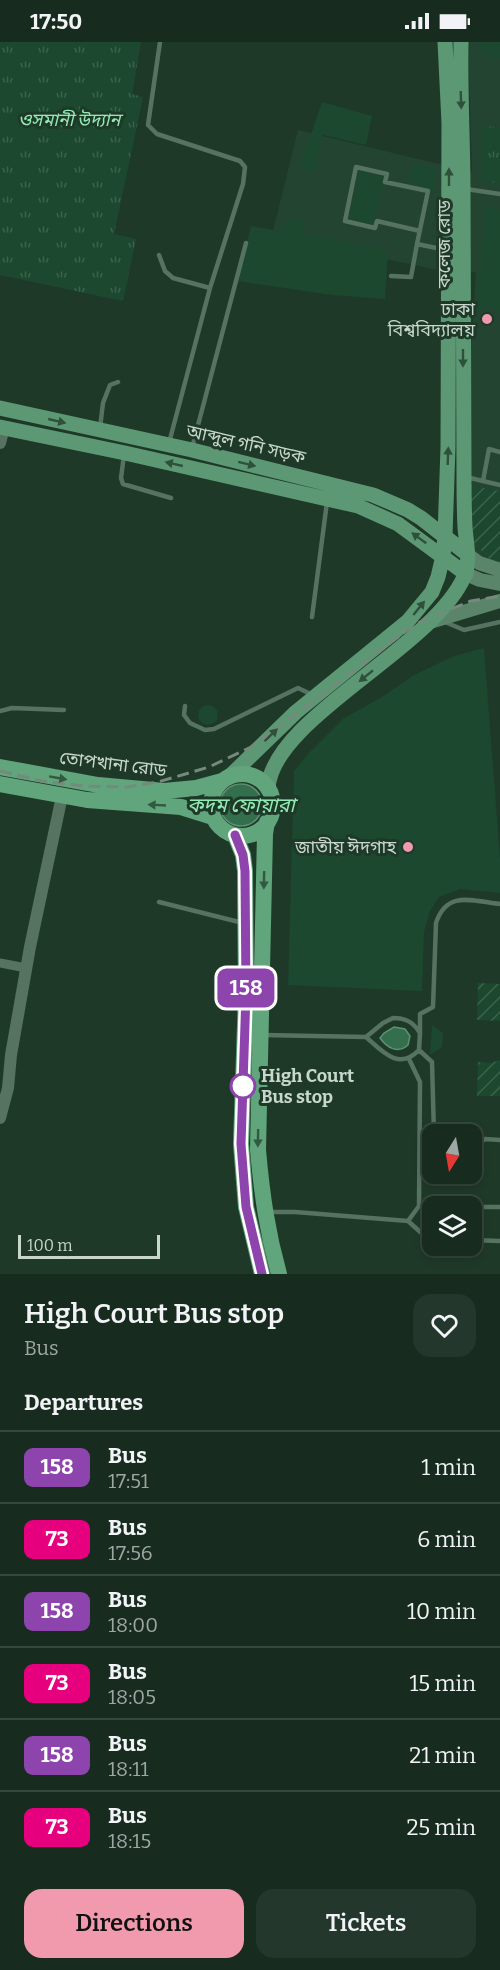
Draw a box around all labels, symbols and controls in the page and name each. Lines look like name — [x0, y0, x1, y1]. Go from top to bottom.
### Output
text: 17:50 — [30, 8, 82, 35]
one-way arrow — [456, 91, 465, 110]
park label: ওসমানী উদ্যান — [18, 109, 123, 131]
one-way arrow — [444, 168, 454, 187]
street label: কলেজ রোড — [433, 200, 455, 289]
place label: ঢাকা বিশ্ববিদ্যালয় — [387, 298, 476, 341]
marker: ঢাকা বিশ্ববিদ্যালয় — [480, 312, 494, 326]
one-way arrow — [458, 349, 468, 368]
one-way arrow — [48, 416, 66, 426]
street label: আব্দুল গনি সড়ক — [183, 419, 308, 469]
one-way arrow — [443, 447, 453, 466]
one-way arrow — [165, 459, 184, 468]
one-way arrow — [238, 459, 256, 469]
one-way arrow — [412, 533, 427, 545]
one-way arrow — [413, 600, 426, 616]
one-way arrow — [359, 669, 374, 682]
one-way arrow — [264, 728, 279, 742]
street label: তোপখানা রোড — [58, 747, 168, 781]
one-way arrow — [48, 774, 67, 783]
water label: কদম ফোয়ারা — [187, 793, 298, 817]
one-way arrow — [147, 801, 166, 810]
place label: জাতীয় ঈদগাহ — [294, 836, 396, 858]
marker: জাতীয় ঈদগাহ — [401, 840, 415, 854]
one-way arrow — [259, 871, 269, 890]
line badge: 158 — [212, 968, 280, 1008]
text: 158 — [229, 975, 263, 1001]
place label: High Court Bus stop — [261, 1065, 354, 1108]
marker: High Court Bus stop — [230, 1073, 256, 1099]
north arrow — [422, 1124, 482, 1184]
map controls — [422, 1124, 482, 1256]
one-way arrow — [253, 1129, 263, 1148]
button: layers — [422, 1196, 482, 1256]
scale bar — [18, 1232, 160, 1260]
text: 100 m — [27, 1236, 72, 1255]
button: heart — [413, 1294, 476, 1357]
text: High Court Bus stop — [24, 1297, 284, 1330]
text: Bus — [24, 1336, 59, 1360]
text: Departures — [24, 1389, 143, 1416]
text: Bus — [108, 1442, 147, 1469]
text: 158 — [40, 1454, 74, 1480]
text: 1 min — [421, 1454, 476, 1481]
text: 17:51 — [108, 1469, 149, 1493]
text: Bus — [108, 1514, 147, 1541]
text: 73 — [45, 1526, 69, 1552]
text: 6 min — [417, 1526, 476, 1553]
text: 17:56 — [108, 1541, 153, 1565]
text: Bus — [108, 1586, 147, 1613]
text: 158 — [40, 1598, 74, 1624]
text: 10 min — [407, 1598, 476, 1625]
text: 18:00 — [108, 1613, 158, 1637]
text: Bus — [108, 1658, 147, 1685]
text: 73 — [45, 1670, 69, 1696]
text: 15 min — [409, 1670, 476, 1697]
text: 18:05 — [108, 1685, 156, 1709]
text: Bus — [108, 1730, 147, 1757]
text: 158 — [40, 1742, 74, 1768]
text: 21 min — [409, 1742, 476, 1769]
text: 18:11 — [108, 1757, 149, 1781]
text: Bus — [108, 1802, 147, 1829]
text: 73 — [45, 1814, 69, 1840]
text: 25 min — [406, 1814, 476, 1841]
text: 18:15 — [108, 1829, 151, 1853]
button: Directions — [24, 1889, 244, 1958]
button: Tickets — [256, 1889, 476, 1958]

